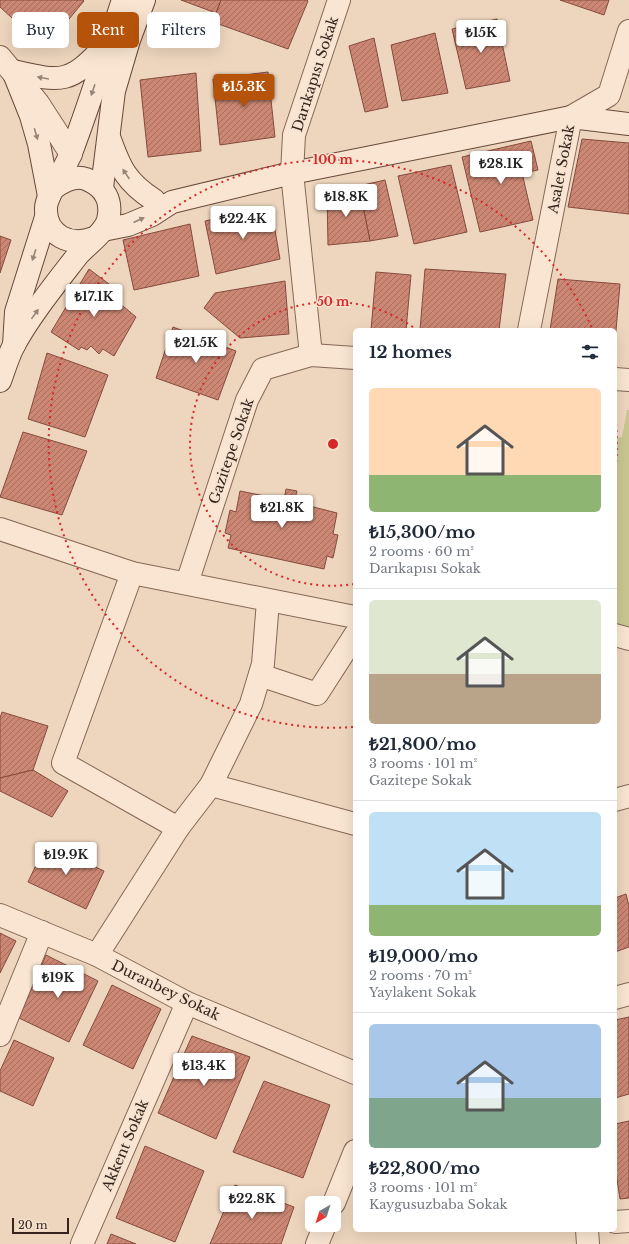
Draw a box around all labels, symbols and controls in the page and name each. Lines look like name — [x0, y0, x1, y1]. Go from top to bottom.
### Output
chip: Buy — [12, 12, 69, 48]
chip: Rent — [77, 12, 139, 48]
chip: Filters — [147, 12, 220, 48]
street label: Darıkapısı Sokak — [288, 14, 342, 134]
pin: ₺15K — [457, 20, 505, 54]
text: ₺15K — [465, 24, 497, 41]
one-way arrow — [37, 74, 49, 80]
pin: ₺15.3K — [211, 74, 277, 108]
text: ₺15.3K — [222, 78, 266, 95]
one-way arrow — [89, 84, 95, 96]
street label: Asalet Sokak — [543, 123, 578, 216]
one-way arrow — [33, 128, 39, 140]
pin: ₺28.1K — [468, 151, 534, 185]
text: 100 m — [313, 152, 354, 167]
text: ₺28.1K — [479, 155, 523, 172]
one-way arrow — [122, 169, 130, 179]
pin: ₺18.8K — [313, 184, 379, 218]
text: ₺18.8K — [324, 188, 368, 205]
pin: ₺22.4K — [210, 206, 276, 240]
text: ₺22.4K — [219, 210, 267, 227]
one-way arrow — [133, 217, 145, 223]
one-way arrow — [31, 249, 37, 261]
pin: ₺17.1K — [61, 284, 127, 318]
text: ₺17.1K — [75, 288, 113, 305]
text: 50 m — [317, 294, 350, 309]
one-way arrow — [31, 309, 39, 319]
pin: ₺21.5K — [163, 330, 229, 364]
text: ₺21.5K — [174, 334, 218, 351]
icon: filters — [579, 341, 601, 363]
text: 12 homes — [369, 342, 452, 363]
street label: Gazitepe Sokak — [204, 395, 258, 506]
icon: home — [449, 414, 521, 486]
centre of rings — [326, 437, 340, 451]
pin: ₺21.8K — [249, 495, 315, 529]
text: ₺21.8K — [260, 499, 304, 516]
text: ₺15,300/mo — [369, 522, 475, 543]
text: 2 rooms · 60 m² — [369, 543, 474, 560]
text: Darıkapısı Sokak — [369, 560, 481, 577]
icon: home — [449, 626, 521, 698]
text: ₺21,800/mo — [369, 734, 476, 755]
text: 3 rooms · 101 m² — [369, 755, 477, 772]
text: Gazitepe Sokak — [369, 772, 472, 789]
icon: home — [449, 838, 521, 910]
pin: ₺19.9K — [33, 842, 99, 876]
text: ₺19.9K — [44, 846, 88, 863]
text: ₺19,000/mo — [369, 946, 478, 967]
street label: Duranbey Sokak — [109, 956, 224, 1024]
pin: ₺19K — [34, 965, 82, 999]
text: 2 rooms · 70 m² — [369, 967, 472, 984]
text: ₺19K — [42, 969, 74, 986]
text: Yaylakent Sokak — [369, 984, 477, 1001]
icon: home — [449, 1050, 521, 1122]
pin: ₺13.4K — [171, 1053, 237, 1087]
text: ₺13.4K — [182, 1057, 226, 1074]
street label: Akkent Sokak — [97, 1096, 153, 1194]
text: ₺22,800/mo — [369, 1158, 480, 1179]
text: 3 rooms · 101 m² — [369, 1179, 477, 1196]
pin: ₺22.8K — [219, 1186, 285, 1220]
text: ₺22.8K — [229, 1190, 275, 1207]
north arrow — [305, 1196, 341, 1232]
map controls — [305, 1196, 341, 1232]
text: Kaygusuzbaba Sokak — [369, 1196, 508, 1213]
scale bar — [12, 1216, 69, 1235]
text: 20 m — [18, 1218, 48, 1232]

